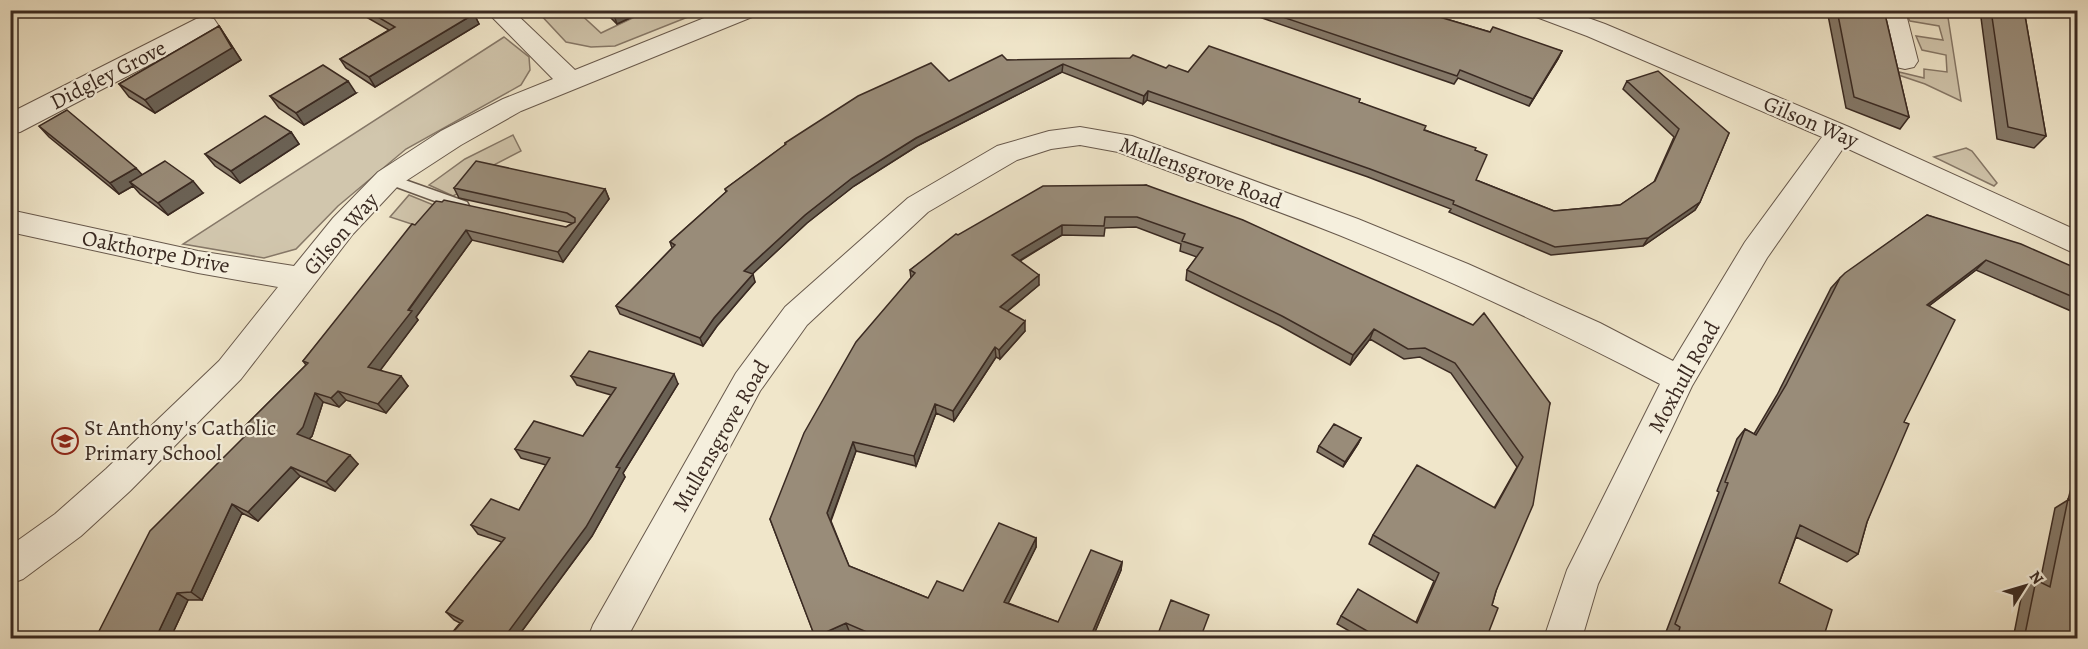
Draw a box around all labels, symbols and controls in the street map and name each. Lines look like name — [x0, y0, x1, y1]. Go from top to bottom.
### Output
street label: Didgley Grove — [45, 33, 171, 117]
street label: Gilson Way — [1759, 89, 1863, 155]
street label: Mullensgrove Road — [1116, 130, 1287, 216]
street label: Gilson Way — [297, 186, 385, 282]
street label: Oakthorpe Drive — [80, 223, 232, 281]
street label: Moxhull Road — [1641, 315, 1727, 438]
street label: Mullensgrove Road — [665, 354, 777, 517]
place label: St Anthony's Catholic Primary School — [84, 413, 276, 468]
school or university icon: St Anthony's Catholic Primary School — [50, 426, 80, 456]
north arrow — [1995, 556, 2055, 616]
text: N — [2024, 566, 2049, 589]

